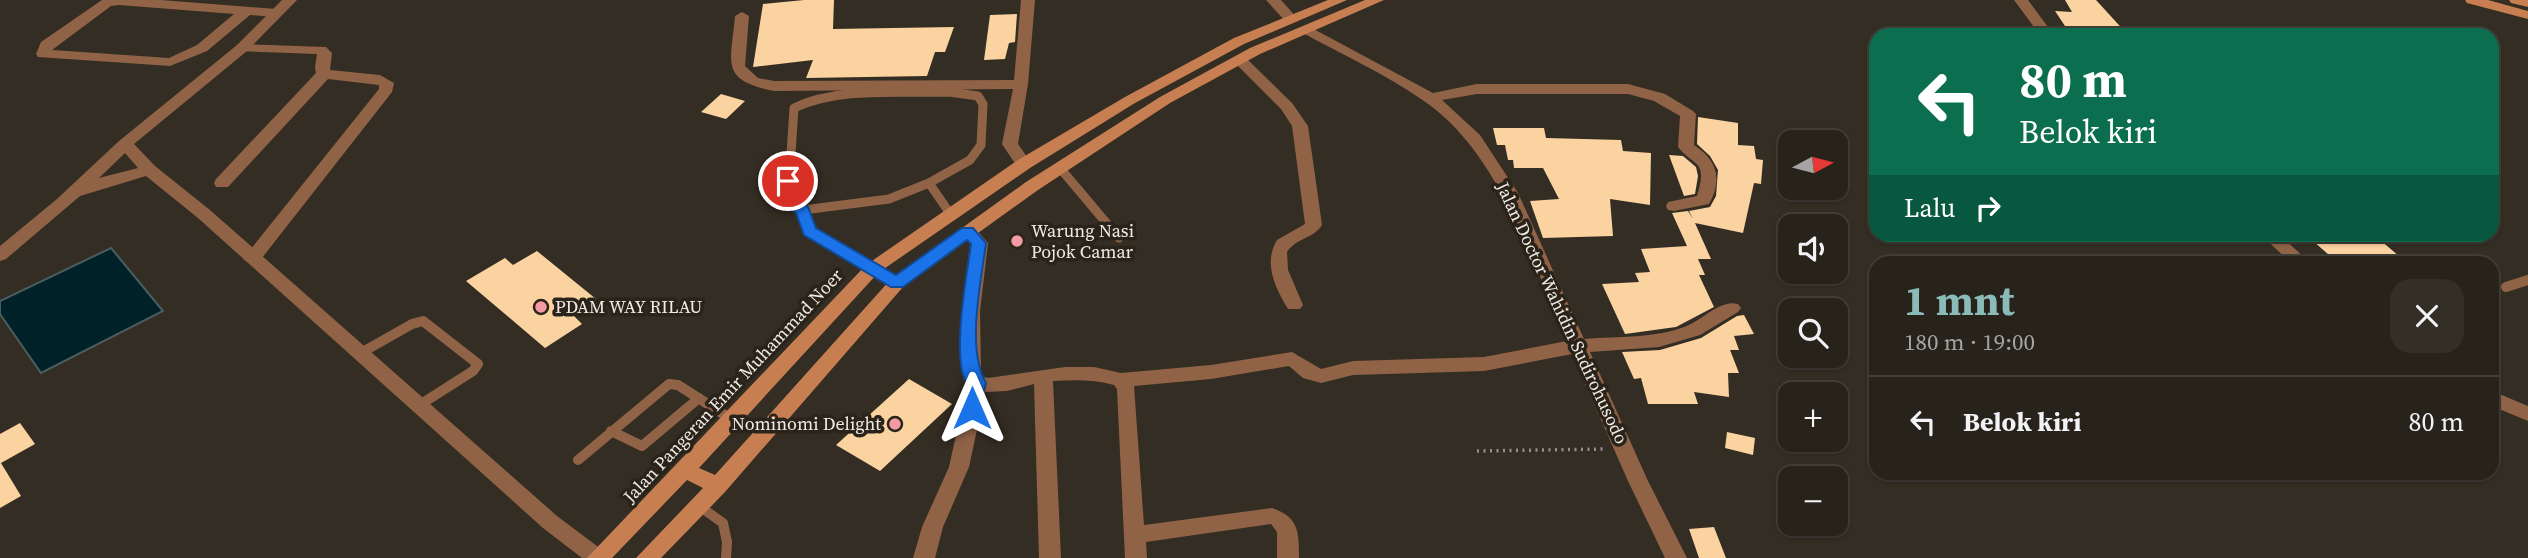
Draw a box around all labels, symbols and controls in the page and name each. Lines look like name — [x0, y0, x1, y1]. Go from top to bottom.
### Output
text: 80 m — [2019, 46, 2127, 113]
icon: left — [1904, 56, 1995, 147]
text: Belok kiri — [2019, 110, 2157, 154]
north arrow — [1778, 130, 1848, 200]
map controls — [1778, 130, 1848, 536]
pin — [758, 151, 818, 211]
icon: arrive — [769, 162, 807, 200]
street label: Jalan Doctor Wahidin Sudirohusodo — [1490, 177, 1634, 448]
icon: right — [1969, 189, 2007, 227]
text: Lalu — [1904, 190, 1955, 226]
button: sound — [1778, 214, 1848, 284]
place label: Warung Nasi Pojok Camar — [1031, 218, 1134, 264]
marker: Warung Nasi Pojok Camar — [1009, 233, 1025, 249]
street label: Jalan Pangeran Emir Muhammad Noer — [617, 263, 848, 509]
text: 1 mnt — [1904, 271, 2015, 329]
button: close — [2390, 279, 2464, 353]
place label: PDAM WAY RILAU — [555, 294, 702, 319]
button: search — [1778, 298, 1848, 368]
marker: PDAM WAY RILAU — [533, 299, 549, 315]
text: 180 m · 19:00 — [1904, 326, 2035, 358]
position arrow — [935, 371, 1009, 445]
button: + — [1778, 382, 1848, 452]
icon: left — [1904, 403, 1942, 441]
text: Belok kiri — [1963, 404, 2081, 440]
text: 80 m — [2409, 404, 2464, 440]
place label: Nominomi Delight — [732, 411, 881, 436]
marker: Nominomi Delight — [887, 416, 903, 432]
button: − — [1778, 466, 1848, 536]

